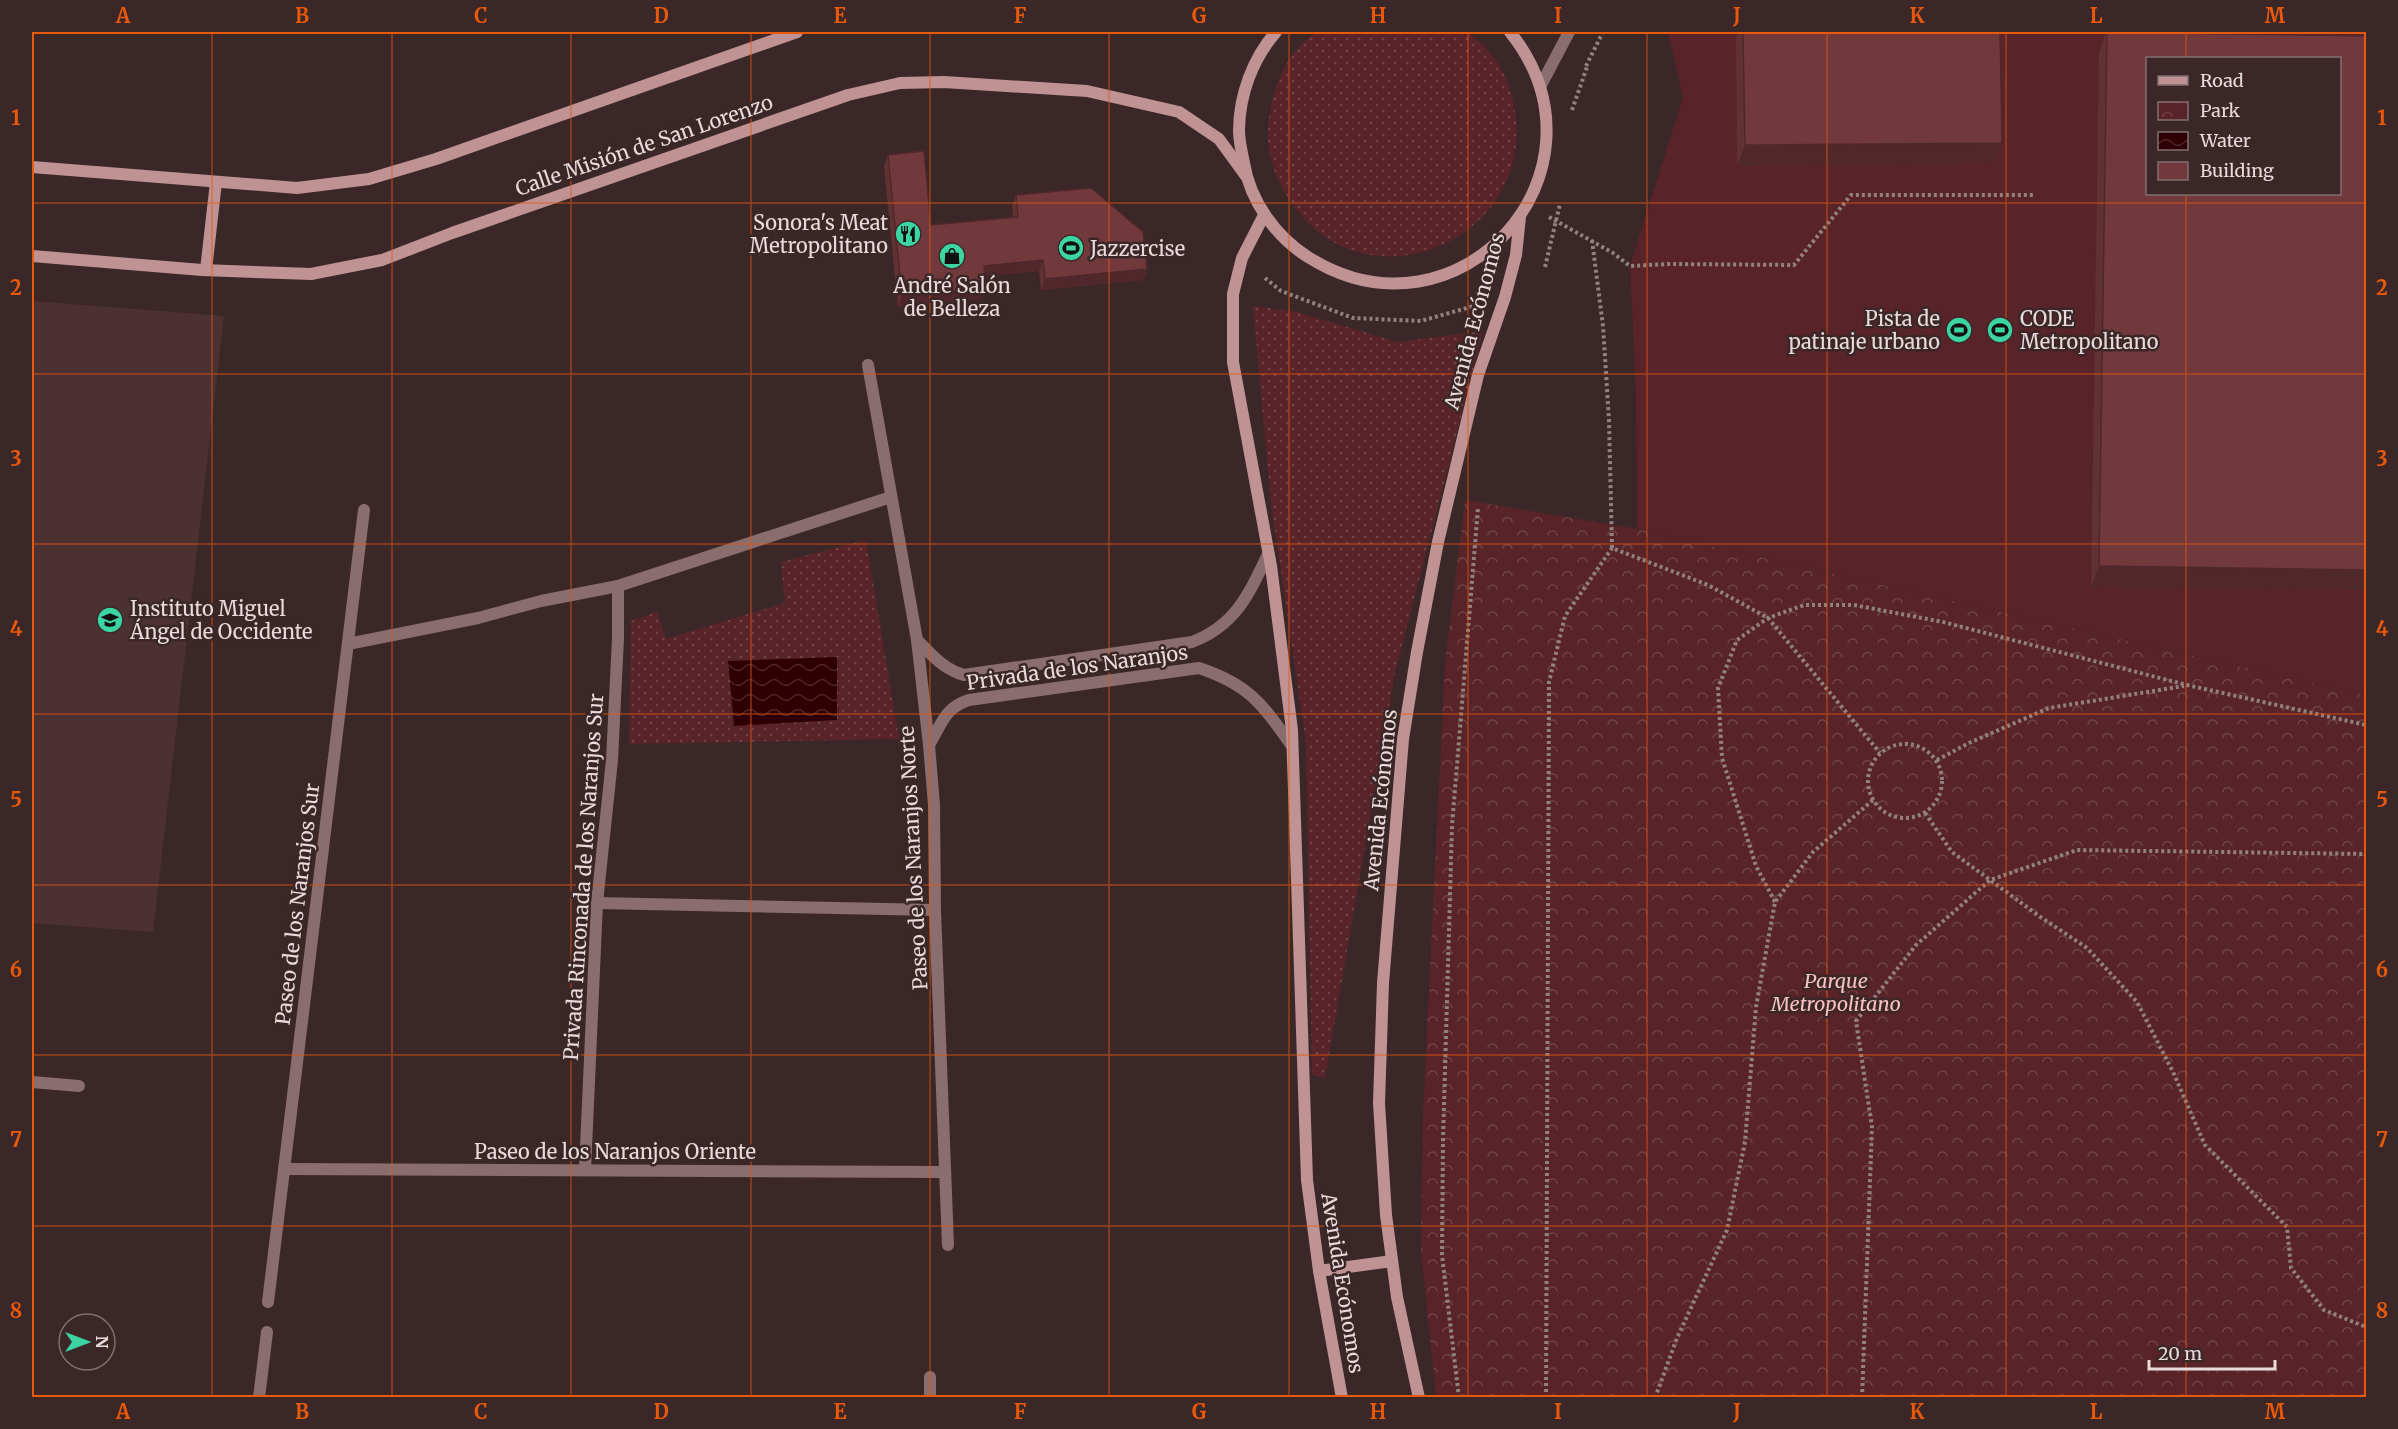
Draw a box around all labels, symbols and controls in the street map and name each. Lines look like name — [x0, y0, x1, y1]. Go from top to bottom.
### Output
text: A — [115, 3, 131, 28]
text: B — [295, 3, 309, 28]
text: C — [474, 3, 488, 28]
text: D — [653, 3, 669, 28]
text: E — [833, 3, 847, 28]
text: F — [1014, 3, 1027, 28]
text: G — [1192, 3, 1207, 28]
text: H — [1370, 3, 1386, 28]
text: I — [1554, 3, 1562, 28]
text: J — [1732, 3, 1741, 28]
text: K — [1910, 3, 1925, 28]
text: L — [2090, 3, 2103, 28]
text: M — [2265, 3, 2286, 28]
legend — [2146, 57, 2341, 195]
text: Road — [2200, 69, 2244, 92]
street label: Calle Misión de San Lorenzo — [512, 89, 776, 201]
text: Park — [2200, 99, 2241, 122]
text: 1 — [11, 105, 21, 130]
text: 1 — [2377, 105, 2387, 130]
text: Water — [2199, 129, 2251, 152]
text: Building — [2200, 159, 2274, 182]
place label: Sonora's Meat Metropolitano — [750, 210, 888, 258]
restaurant icon: Sonora's Meat Metropolitano — [893, 219, 923, 249]
street label: Avenida Ecónomos — [1438, 230, 1510, 413]
sports icon: Jazzercise — [1056, 233, 1086, 263]
place label: Jazzercise — [1089, 236, 1185, 261]
shop icon: André Salón de Belleza — [937, 241, 967, 271]
place label: André Salón de Belleza — [892, 273, 1011, 321]
text: 2 — [10, 275, 22, 300]
text: 2 — [2376, 275, 2388, 300]
place label: Pista de patinaje urbano — [1789, 306, 1940, 354]
place label: CODE Metropolitano — [2020, 306, 2159, 354]
sports icon: Pista de patinaje urbano — [1944, 315, 1974, 345]
sports icon: CODE Metropolitano — [1985, 315, 2015, 345]
text: 3 — [10, 446, 22, 471]
text: 3 — [2376, 446, 2388, 471]
place label: Instituto Miguel Ángel de Occidente — [129, 596, 313, 644]
school or university icon: Instituto Miguel Ángel de Occidente — [95, 605, 125, 635]
text: 4 — [10, 616, 23, 641]
text: 4 — [2376, 616, 2389, 641]
street label: Privada de los Naranjos — [965, 639, 1189, 695]
street label: Privada Rinconada de los Naranjos Sur — [558, 693, 608, 1061]
street label: Avenida Ecónomos — [1358, 708, 1402, 893]
street label: Paseo de los Naranjos Norte — [894, 725, 932, 991]
street label: Paseo de los Naranjos Sur — [270, 782, 324, 1026]
text: 5 — [10, 787, 22, 812]
text: 5 — [2376, 787, 2388, 812]
text: 6 — [10, 957, 22, 982]
text: 6 — [2376, 957, 2388, 982]
park label: Parque Metropolitano — [1770, 968, 1901, 1016]
text: 7 — [10, 1127, 22, 1152]
text: 7 — [2376, 1127, 2388, 1152]
street label: Paseo de los Naranjos Oriente — [474, 1139, 756, 1164]
street label: Avenida Ecónomos — [1316, 1190, 1370, 1375]
text: 8 — [10, 1298, 22, 1323]
text: 8 — [2376, 1298, 2388, 1323]
north arrow — [57, 1312, 117, 1372]
scale bar — [2149, 1333, 2275, 1371]
text: N — [92, 1336, 112, 1349]
text: 20 m — [2158, 1342, 2202, 1365]
text: A — [115, 1399, 131, 1424]
text: B — [295, 1399, 309, 1424]
text: C — [474, 1399, 488, 1424]
text: D — [653, 1399, 669, 1424]
text: E — [833, 1399, 847, 1424]
text: F — [1014, 1399, 1027, 1424]
text: G — [1192, 1399, 1207, 1424]
text: H — [1370, 1399, 1386, 1424]
text: I — [1554, 1399, 1562, 1424]
text: J — [1732, 1399, 1741, 1424]
text: K — [1910, 1399, 1925, 1424]
text: L — [2090, 1399, 2103, 1424]
text: M — [2265, 1399, 2286, 1424]

